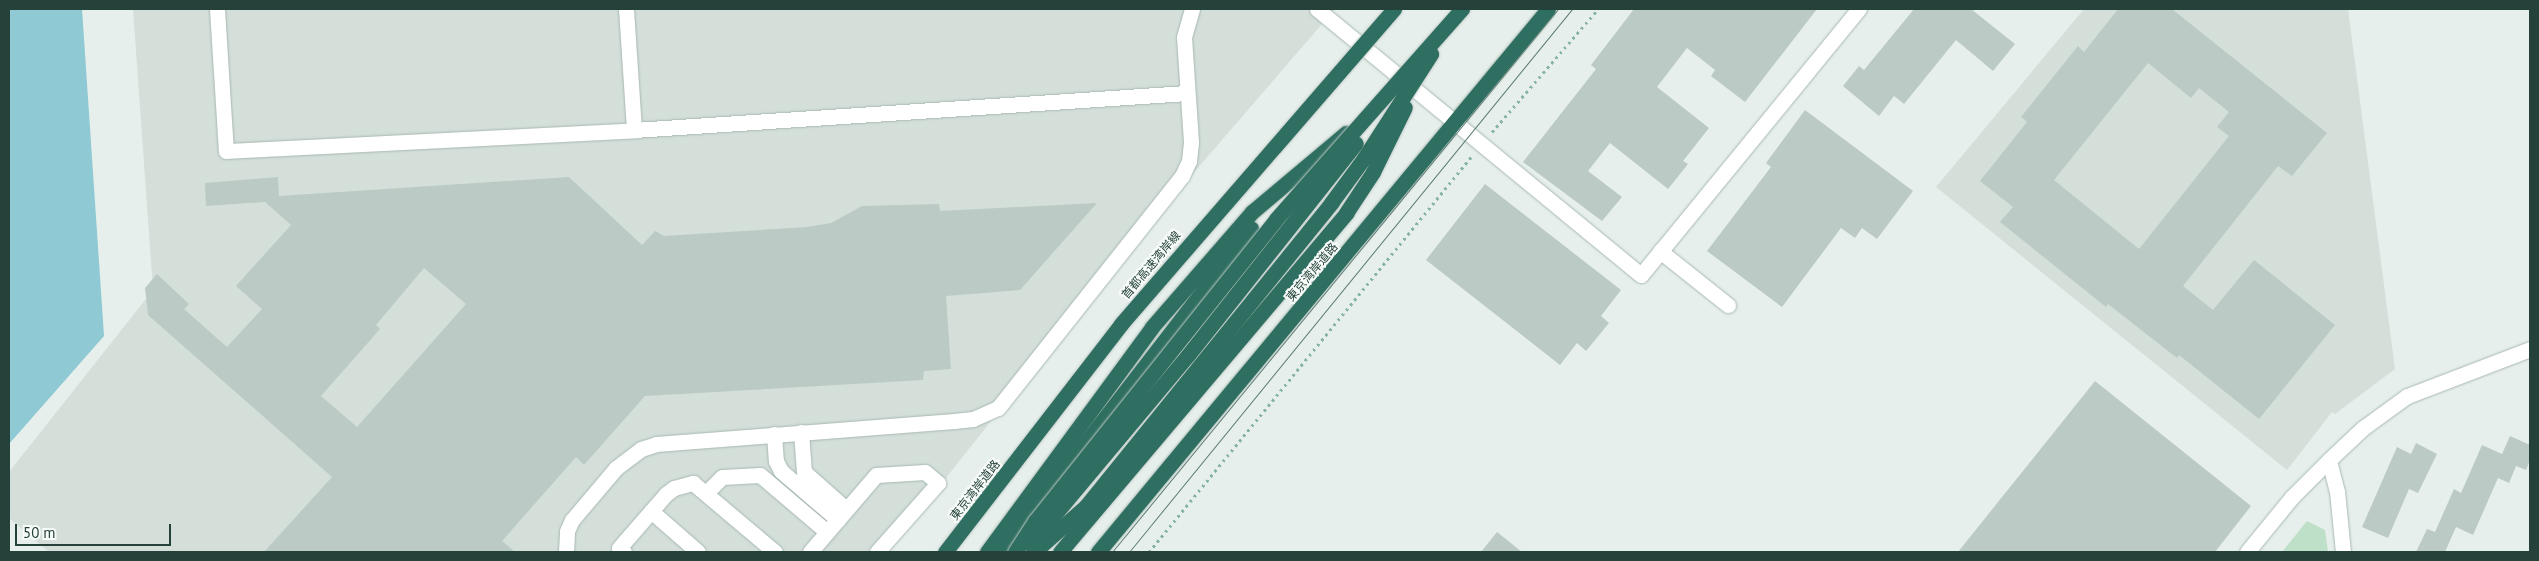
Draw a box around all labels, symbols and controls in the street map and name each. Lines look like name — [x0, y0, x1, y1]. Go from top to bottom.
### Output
street label: 首都高速湾岸線 — [1118, 228, 1184, 302]
street label: 東京湾岸道路 — [1283, 240, 1341, 304]
street label: 東京湾岸道路 — [947, 457, 1003, 523]
scale bar — [18, 514, 174, 546]
text: 50 m — [23, 523, 56, 542]

